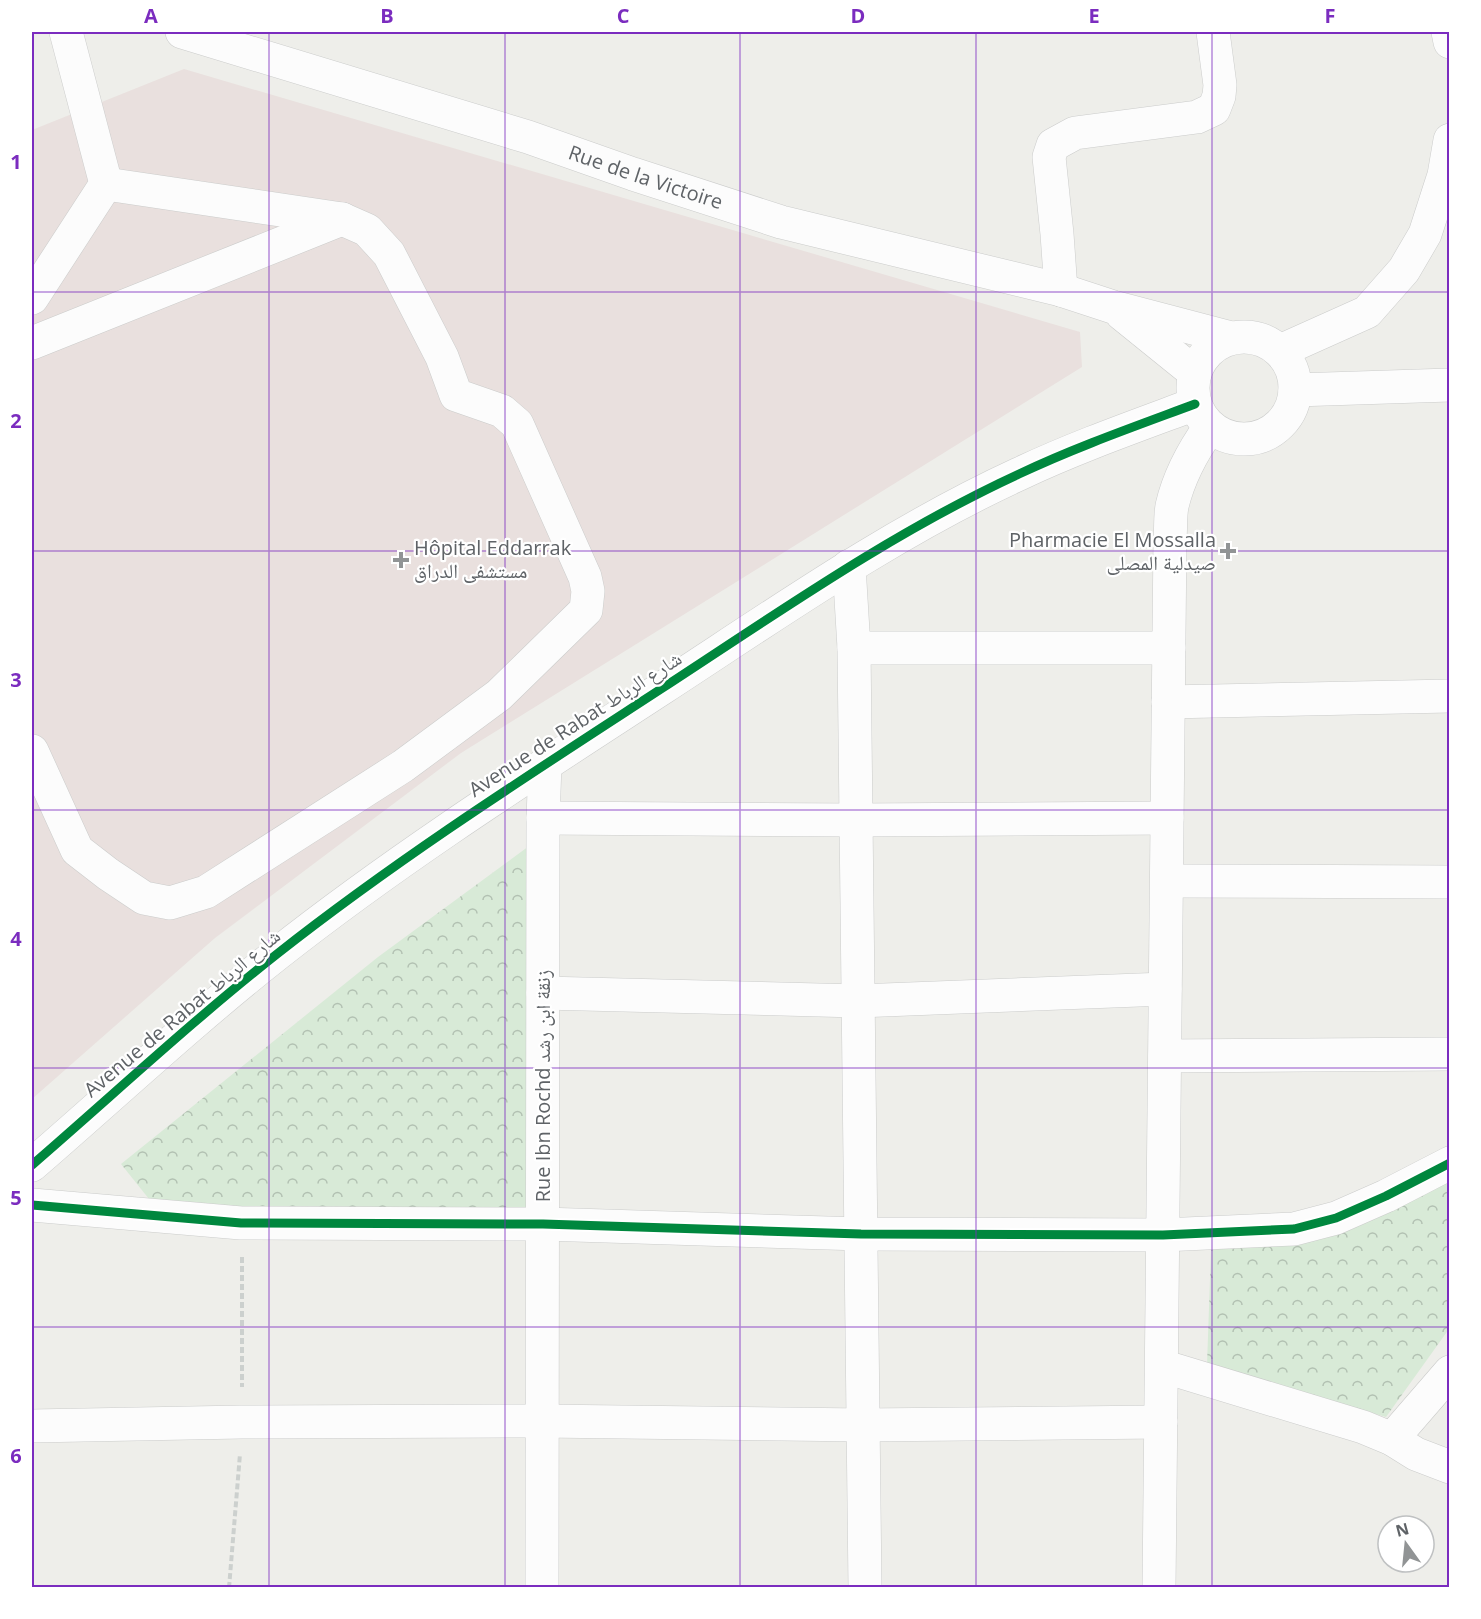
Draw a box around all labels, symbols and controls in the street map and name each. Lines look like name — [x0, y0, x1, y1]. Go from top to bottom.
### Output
text: A — [144, 2, 158, 29]
text: B — [380, 2, 394, 29]
text: C — [617, 2, 630, 29]
text: D — [851, 2, 865, 29]
text: E — [1088, 2, 1100, 29]
text: F — [1325, 2, 1335, 29]
street label: Rue de la Victoire — [565, 138, 727, 215]
text: 1 — [10, 148, 22, 175]
text: 2 — [10, 407, 22, 434]
place label: Pharmacie El Mossalla صيدلية المصلى — [1009, 526, 1216, 576]
place label: Hôpital Eddarrak مستشفى الدراق — [414, 534, 572, 584]
marker: Pharmacie El Mossalla صيدلية المصلى — [1221, 544, 1235, 558]
marker: Hôpital Eddarrak مستشفى الدراق — [392, 551, 410, 569]
street label: Avenue de Rabat شارع الرباط — [463, 644, 686, 803]
text: 3 — [10, 666, 22, 693]
street label: Avenue de Rabat شارع الرباط — [78, 922, 286, 1103]
text: 4 — [10, 925, 22, 952]
street label: Rue Ibn Rochd زنقة ابن رشد — [529, 970, 556, 1202]
text: 5 — [10, 1184, 22, 1211]
text: 6 — [10, 1442, 22, 1469]
north arrow — [1376, 1514, 1436, 1574]
text: N — [1393, 1517, 1411, 1542]

